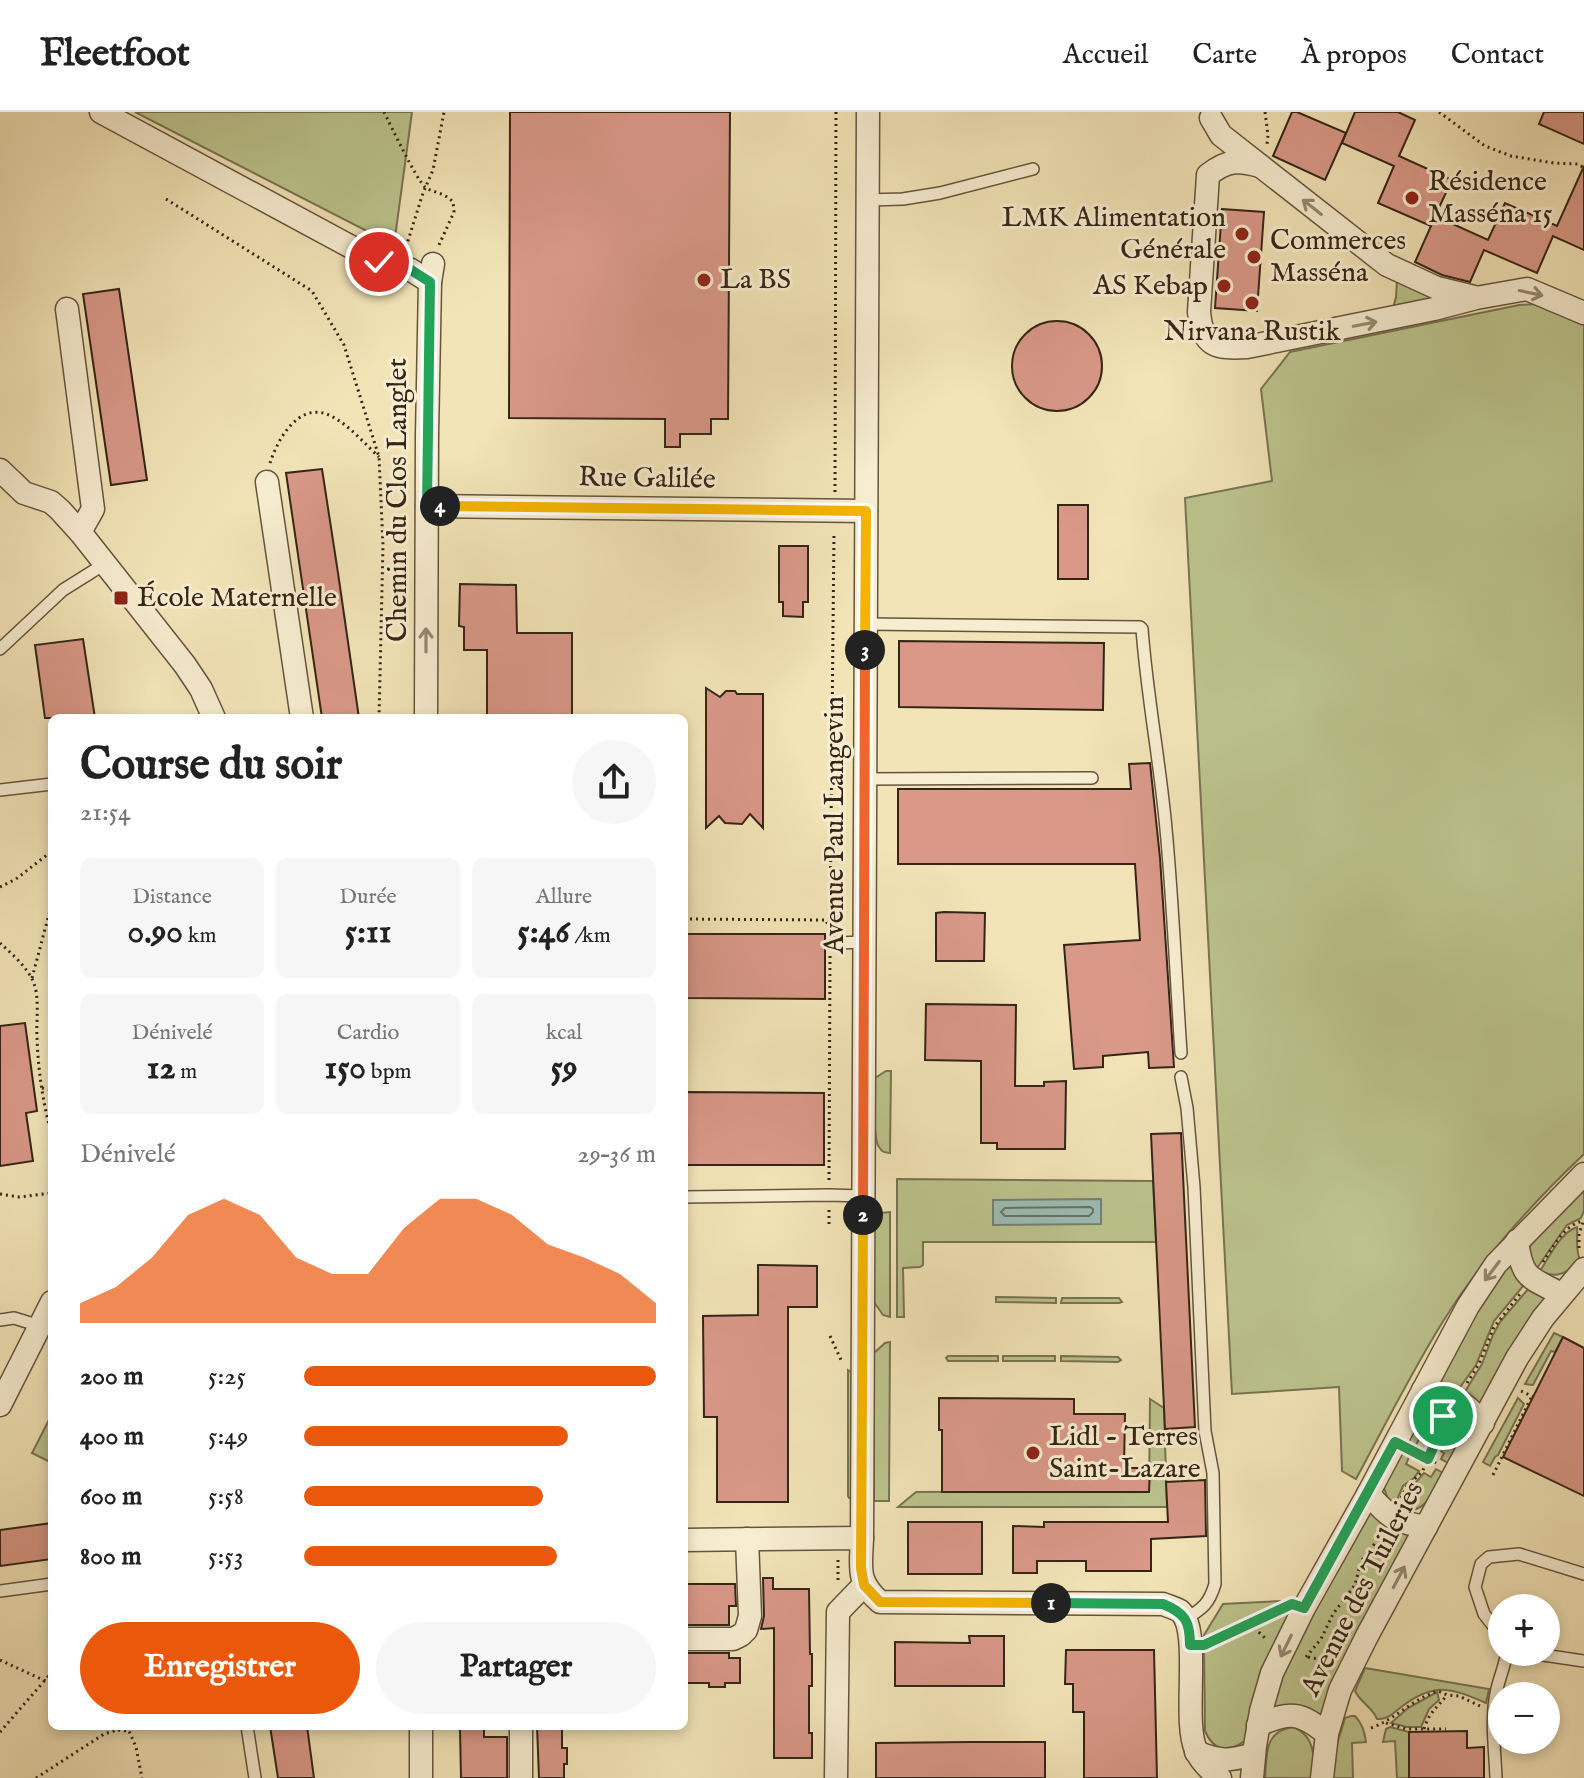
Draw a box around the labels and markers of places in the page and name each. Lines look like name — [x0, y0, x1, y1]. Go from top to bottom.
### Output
place label: Résidence Masséna 15 — [1428, 165, 1553, 232]
marker: Résidence Masséna 15 — [1403, 189, 1421, 207]
place label: LMK Alimentation Générale — [1002, 201, 1226, 268]
place label: Commerces Masséna — [1270, 224, 1406, 291]
marker: LMK Alimentation Générale — [1233, 225, 1251, 243]
pin — [345, 228, 413, 296]
marker: Commerces Masséna — [1245, 248, 1263, 266]
place label: La BS — [720, 263, 791, 298]
place label: AS Kebap — [1092, 269, 1208, 304]
marker: La BS — [695, 271, 713, 289]
marker: AS Kebap — [1215, 277, 1233, 295]
marker: Nirvana Rustik — [1243, 294, 1261, 312]
place label: Nirvana Rustik — [1164, 315, 1341, 350]
pin: 4 — [420, 486, 460, 526]
place label: École Maternelle — [137, 580, 337, 616]
marker: École Maternelle — [112, 589, 130, 607]
pin: 3 — [845, 630, 885, 670]
pin: 2 — [843, 1195, 883, 1235]
pin — [1409, 1382, 1477, 1450]
place label: Lidl - Terres Saint-Lazare — [1049, 1420, 1201, 1487]
marker: Lidl - Terres Saint-Lazare — [1024, 1444, 1042, 1462]
pin: 1 — [1031, 1583, 1071, 1623]

